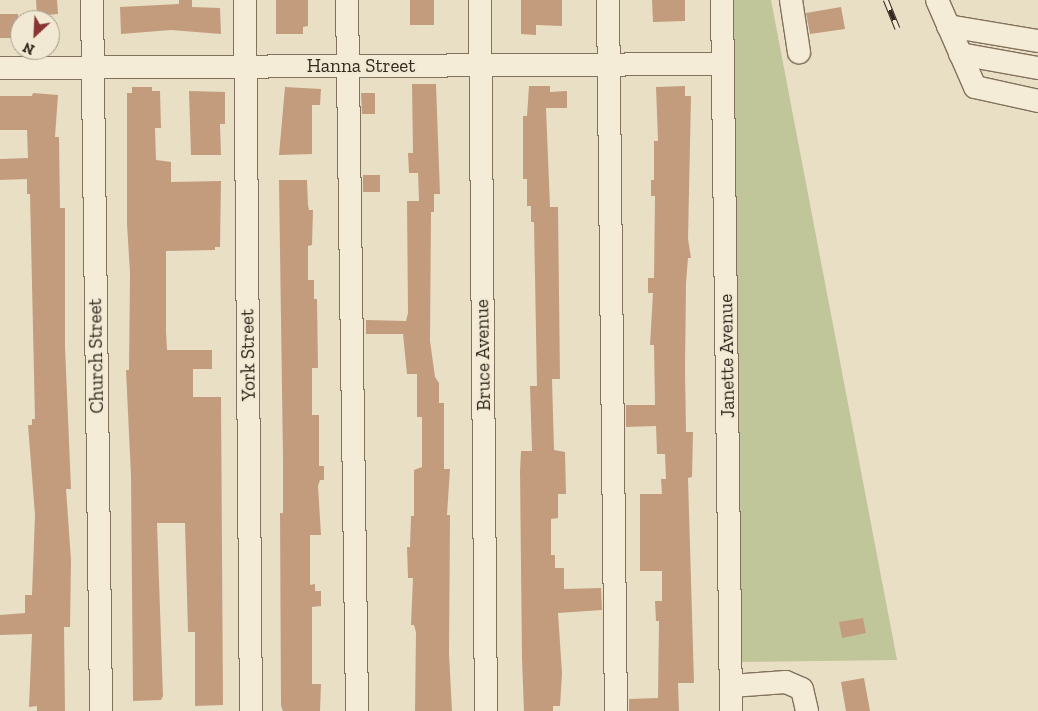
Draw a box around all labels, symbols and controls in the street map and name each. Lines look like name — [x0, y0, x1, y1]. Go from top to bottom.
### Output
north arrow — [10, 10, 60, 60]
text: N — [20, 38, 37, 58]
street label: Hanna Street — [307, 55, 415, 77]
street label: Janette Avenue — [715, 293, 739, 419]
street label: Church Street — [84, 298, 108, 414]
street label: Bruce Avenue — [471, 299, 495, 411]
street label: York Street — [236, 309, 260, 401]

